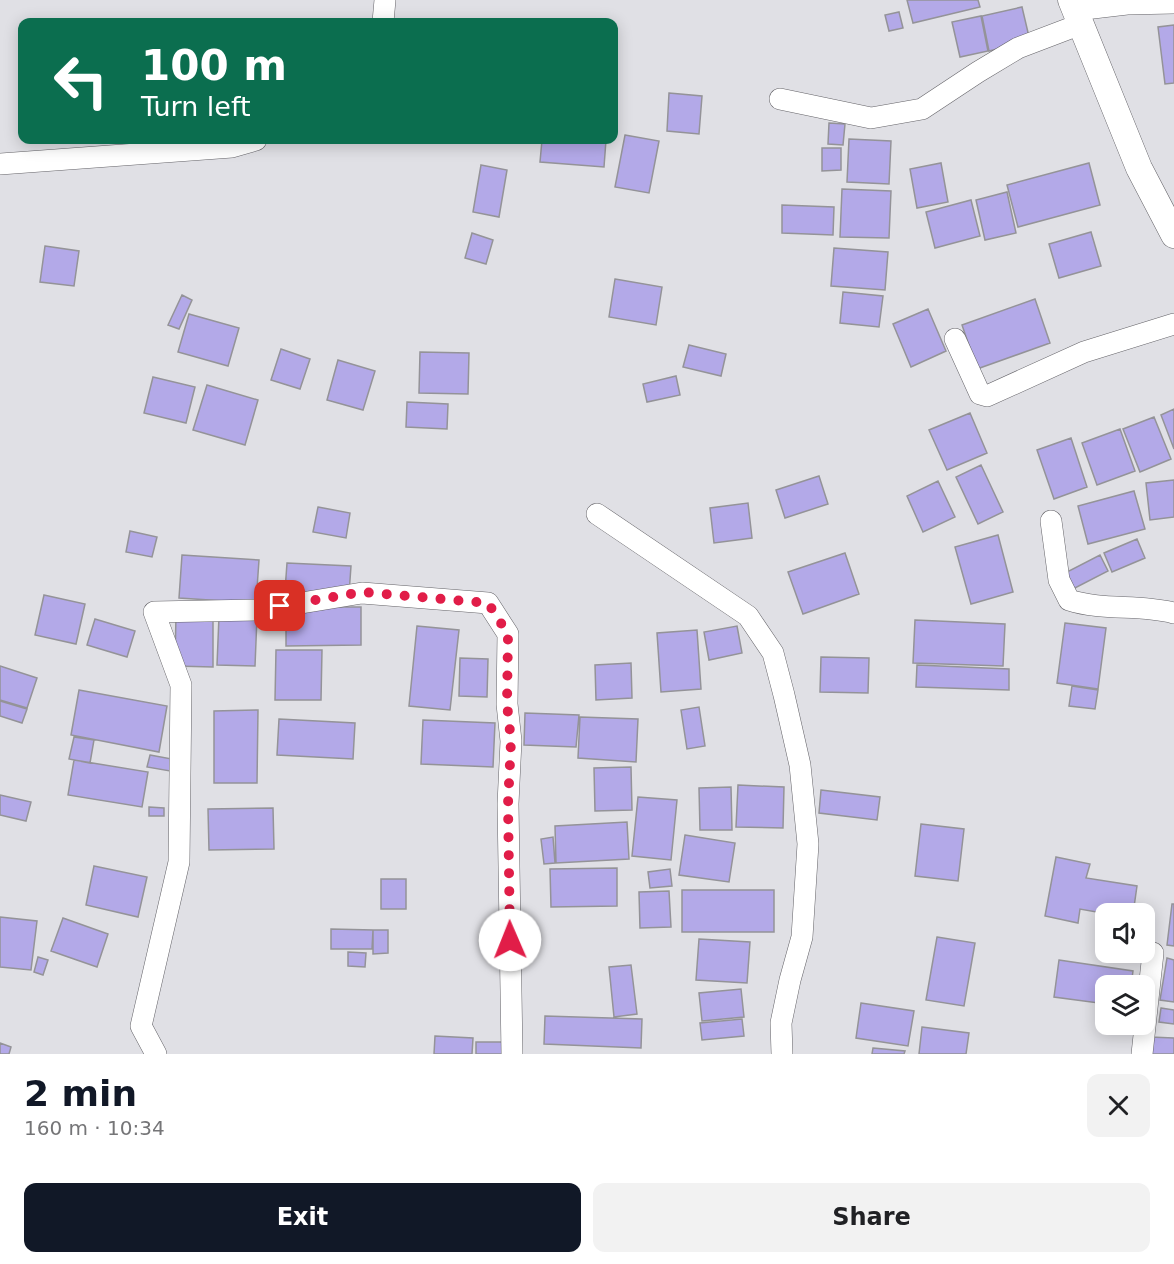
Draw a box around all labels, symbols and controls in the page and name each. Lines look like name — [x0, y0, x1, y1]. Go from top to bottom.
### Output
text: 100 m — [141, 41, 287, 90]
icon: left — [42, 42, 120, 120]
text: Turn left — [141, 91, 251, 122]
pin — [254, 580, 305, 631]
icon: arrive — [263, 589, 296, 622]
map controls — [1095, 903, 1155, 1035]
button: sound — [1095, 903, 1155, 963]
position arrow — [478, 908, 542, 972]
button: layers — [1095, 975, 1155, 1035]
text: 2 min — [24, 1073, 137, 1114]
button: close — [1087, 1074, 1150, 1137]
text: 160 m · 10:34 — [24, 1116, 165, 1140]
button: Exit — [24, 1183, 581, 1252]
button: Share — [593, 1183, 1150, 1252]

